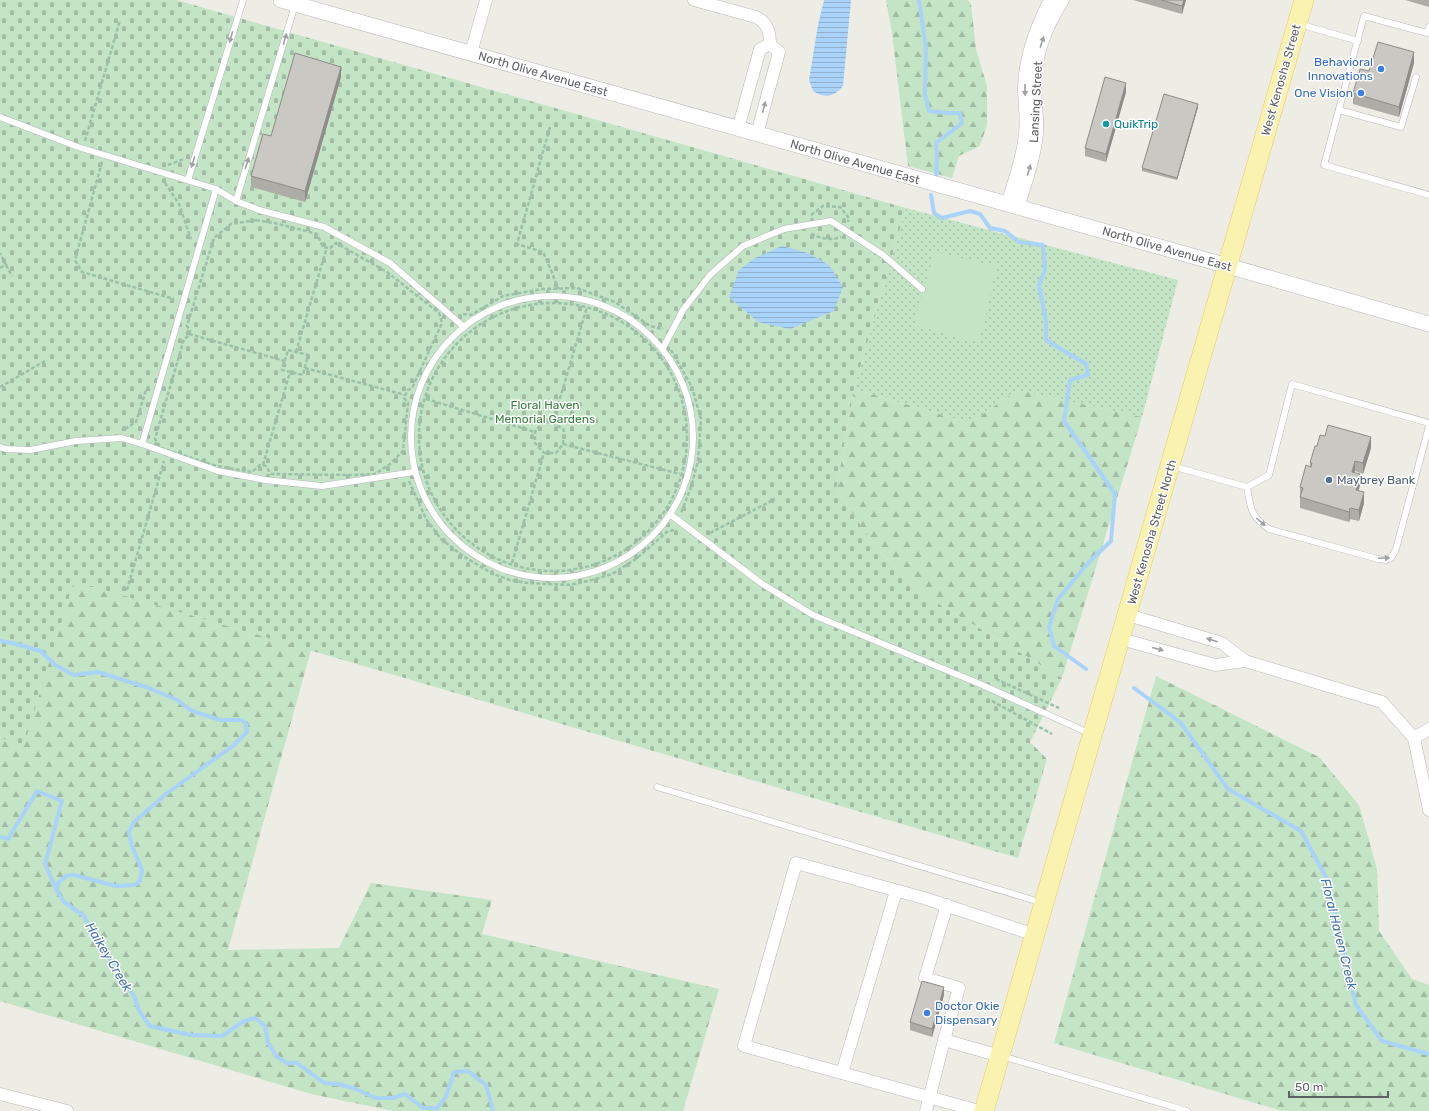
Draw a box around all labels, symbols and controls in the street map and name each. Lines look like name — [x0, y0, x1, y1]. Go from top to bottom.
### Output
street label: West Kenosha Street — [1258, 22, 1304, 137]
one-way arrow — [228, 32, 234, 44]
one-way arrow — [282, 32, 288, 44]
one-way arrow — [1040, 36, 1046, 48]
street label: North Olive Avenue East — [477, 49, 610, 99]
place label: Behavioral Innovations — [1308, 55, 1373, 83]
street label: Lansing Street — [1027, 61, 1045, 143]
marker: Behavioral Innovations — [1376, 64, 1386, 74]
one-way arrow — [1022, 84, 1028, 97]
place label: One Vision — [1294, 86, 1353, 100]
marker: One Vision — [1356, 88, 1366, 98]
one-way arrow — [761, 101, 767, 113]
place label: QuikTrip — [1114, 117, 1158, 131]
marker: QuikTrip — [1101, 119, 1111, 129]
street label: North Olive Avenue East — [789, 137, 922, 187]
one-way arrow — [190, 156, 196, 168]
one-way arrow — [244, 157, 250, 169]
one-way arrow — [1026, 164, 1032, 176]
street label: North Olive Avenue East — [1101, 224, 1234, 274]
park label: Floral Haven Memorial Gardens — [495, 398, 595, 426]
street label: West Kenosha Street North — [1125, 458, 1179, 606]
place label: Maybrey Bank — [1337, 473, 1416, 487]
marker: Maybrey Bank — [1324, 475, 1334, 485]
one-way arrow — [1255, 518, 1266, 527]
one-way arrow — [1378, 555, 1390, 562]
one-way arrow — [1206, 637, 1218, 643]
one-way arrow — [1153, 646, 1165, 652]
water label: Floral Haven Creek — [1318, 877, 1360, 991]
water label: Haikey Creek — [82, 920, 136, 995]
place label: Doctor Okie Dispensary — [935, 999, 1000, 1027]
marker: Doctor Okie Dispensary — [922, 1008, 932, 1018]
scale bar — [1289, 1073, 1388, 1099]
text: 50 m — [1295, 1080, 1323, 1094]

